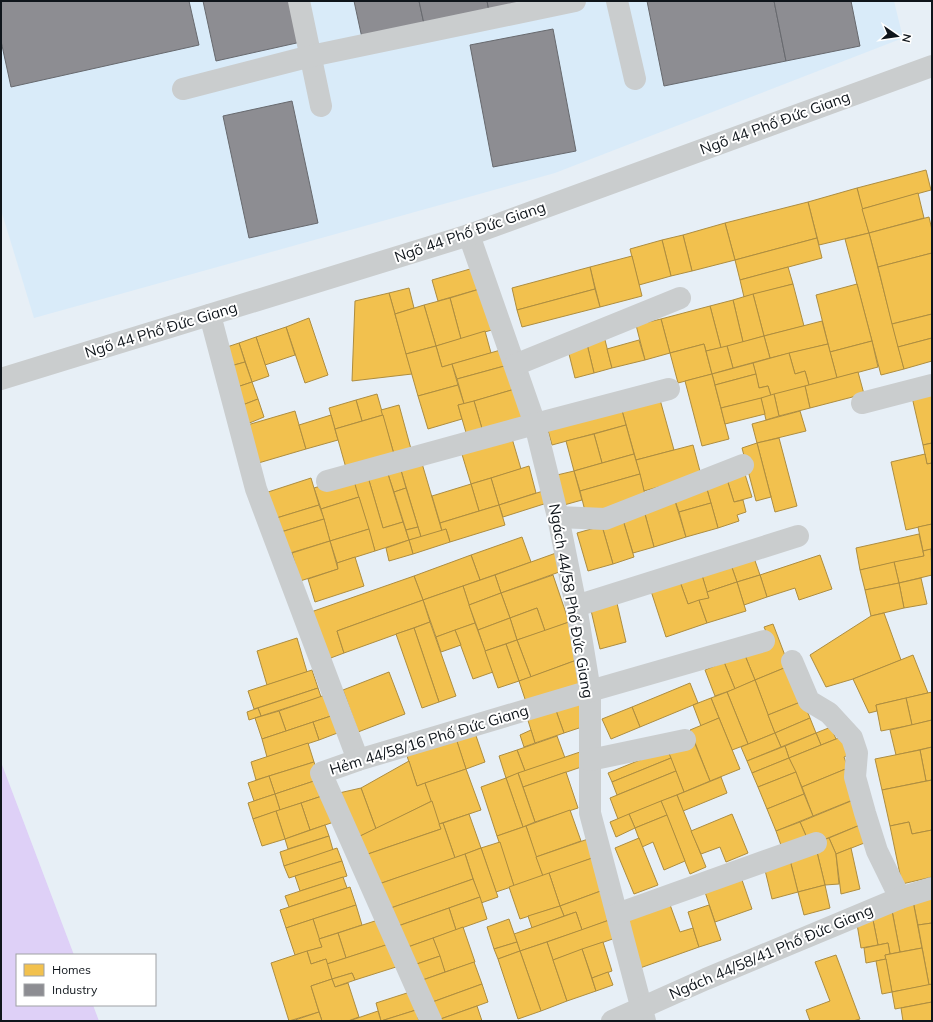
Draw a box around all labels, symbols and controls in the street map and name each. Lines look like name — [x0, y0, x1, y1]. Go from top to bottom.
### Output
north arrow — [877, 16, 917, 56]
text: N — [899, 33, 914, 44]
street label: Ngõ 44 Phố Đức Giang — [697, 87, 852, 159]
street label: Ngõ 44 Phố Đức Giang — [392, 197, 548, 266]
street label: Ngõ 44 Phố Đức Giang — [82, 297, 239, 362]
street label: Ngách 44/58 Phố Đức Giang — [545, 502, 598, 700]
street label: Hẻm 44/58/16 Phố Đức Giang — [327, 700, 531, 779]
street label: Ngách 44/58/41 Phố Đức Giang — [666, 900, 876, 1003]
legend — [16, 954, 156, 1006]
text: Homes — [52, 962, 91, 977]
text: Industry — [52, 982, 98, 997]

